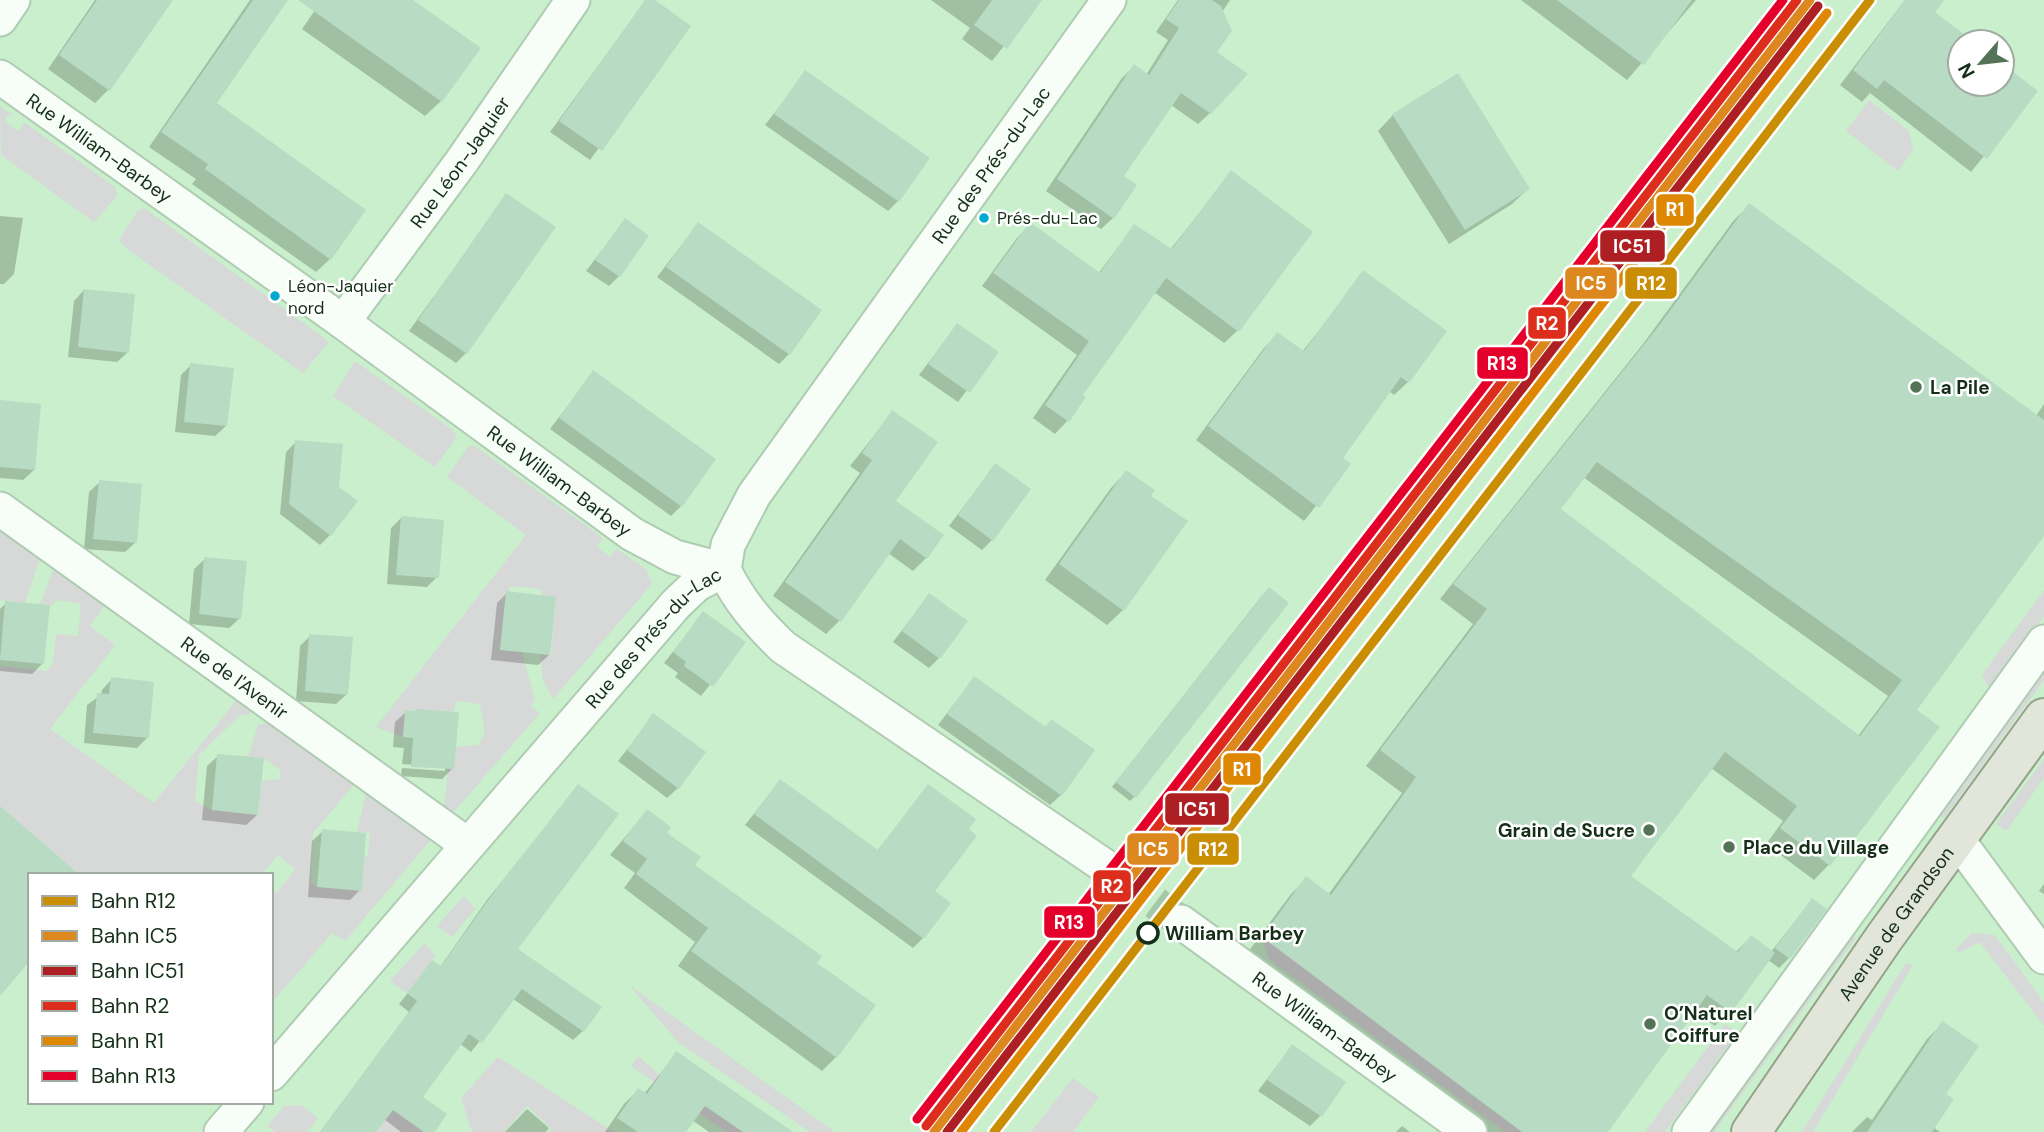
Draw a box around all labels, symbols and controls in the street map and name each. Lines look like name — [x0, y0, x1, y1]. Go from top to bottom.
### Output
north arrow — [1946, 28, 2016, 98]
text: N — [1952, 59, 1981, 83]
street label: Rue des Prés-du-Lac — [927, 81, 1055, 247]
street label: Rue William-Barbey — [21, 87, 177, 209]
street label: Rue Léon-Jaquier — [404, 91, 515, 233]
line badge: R1 — [1655, 193, 1695, 227]
text: R1 — [1666, 197, 1684, 222]
place label: Prés-du-Lac — [997, 208, 1098, 228]
marker: Prés-du-Lac — [977, 211, 991, 225]
line badge: IC51 — [1599, 229, 1666, 263]
text: IC51 — [1613, 234, 1651, 259]
line badge: IC5 — [1564, 266, 1618, 300]
line badge: R12 — [1624, 266, 1678, 300]
text: IC5 — [1575, 271, 1607, 296]
text: R12 — [1636, 271, 1666, 296]
place label: Léon-Jaquier nord — [288, 275, 394, 319]
marker: Léon-Jaquier nord — [268, 289, 282, 303]
line badge: R2 — [1527, 306, 1567, 340]
text: R2 — [1536, 311, 1559, 336]
line badge: R13 — [1476, 346, 1529, 380]
text: R13 — [1487, 351, 1517, 376]
place label: La Pile — [1930, 375, 1990, 400]
marker: La Pile — [1908, 379, 1924, 395]
street label: Rue William-Barbey — [482, 419, 637, 542]
street label: Rue des Prés-du-Lac — [579, 561, 726, 713]
street label: Rue de l'Avenir — [176, 631, 293, 725]
line badge: R1 — [1222, 752, 1262, 786]
text: R1 — [1233, 757, 1251, 782]
line badge: IC51 — [1164, 792, 1230, 826]
text: IC51 — [1178, 797, 1216, 822]
place label: Grain de Sucre — [1498, 818, 1635, 843]
marker: Grain de Sucre — [1641, 822, 1657, 838]
line badge: IC5 — [1126, 832, 1180, 866]
line badge: R12 — [1186, 832, 1240, 866]
place label: Place du Village — [1743, 835, 1889, 860]
text: IC5 — [1137, 837, 1169, 862]
text: R12 — [1198, 837, 1228, 862]
marker: Place du Village — [1721, 839, 1737, 855]
street label: Avenue de Grandson — [1832, 841, 1959, 1005]
line badge: R2 — [1092, 869, 1132, 903]
legend — [28, 873, 273, 1104]
text: R2 — [1101, 874, 1124, 899]
text: Bahn R12 — [91, 887, 176, 915]
line badge: R13 — [1043, 905, 1096, 939]
text: R13 — [1054, 910, 1084, 935]
place label: William Barbey — [1165, 921, 1305, 946]
text: Bahn IC5 — [91, 922, 178, 950]
marker: William Barbey — [1137, 922, 1159, 944]
text: Bahn IC51 — [91, 957, 184, 985]
street label: Rue William-Barbey — [1248, 966, 1403, 1088]
text: Bahn R2 — [91, 992, 169, 1020]
place label: O’Naturel Coiffure — [1664, 1001, 1753, 1048]
marker: O’Naturel Coiffure — [1642, 1016, 1658, 1032]
text: Bahn R1 — [91, 1027, 164, 1055]
text: Bahn R13 — [91, 1062, 176, 1090]

